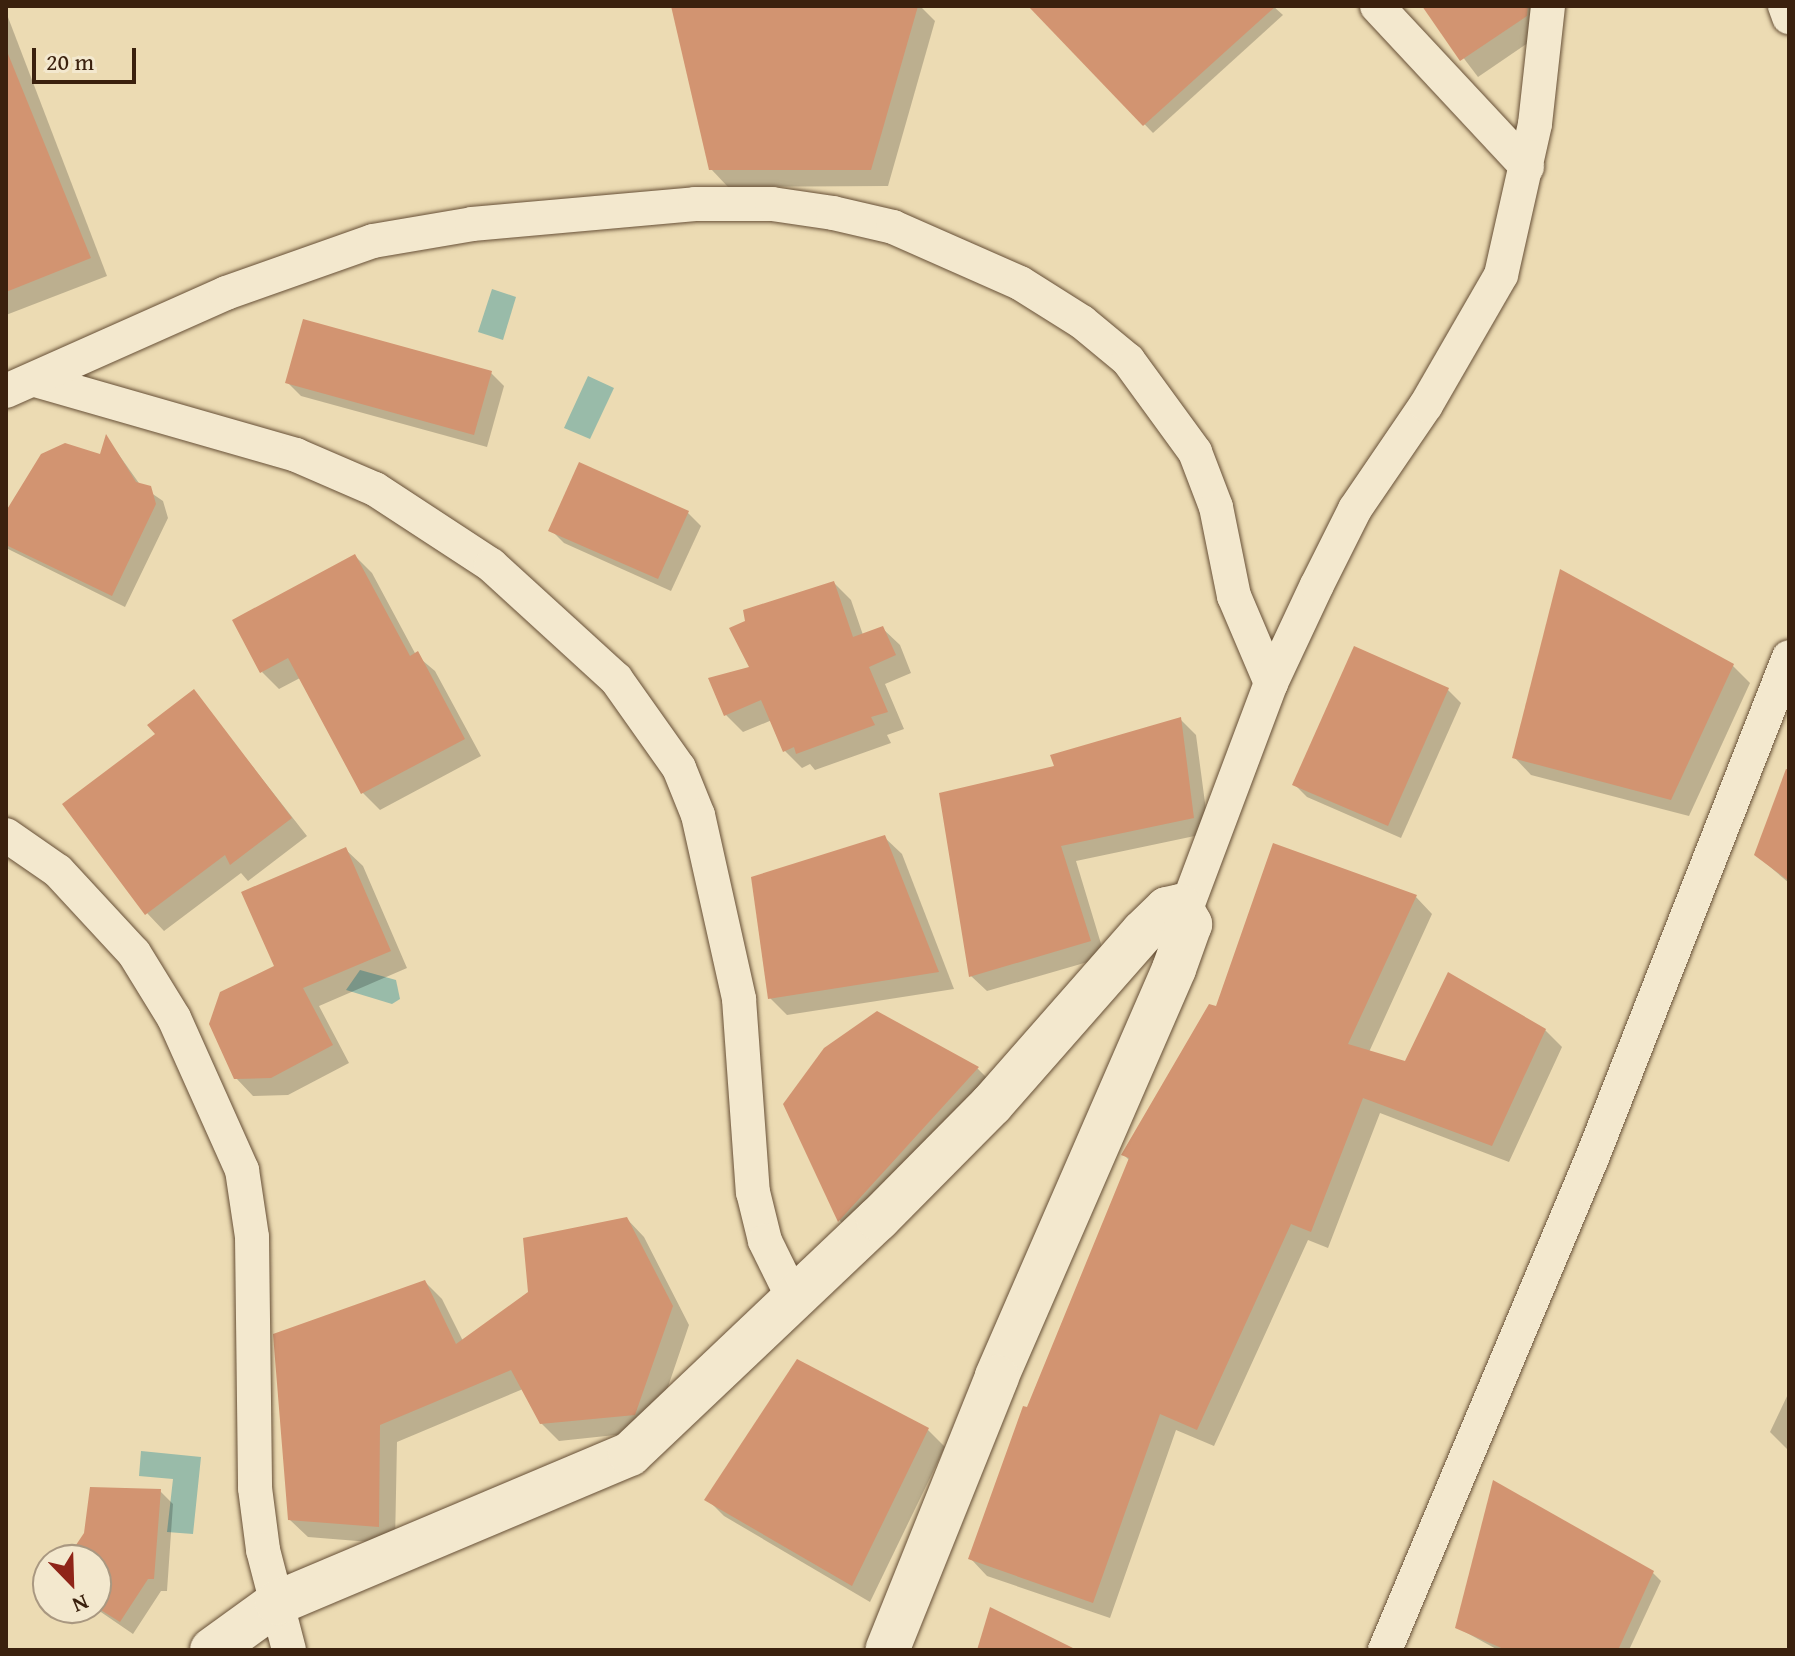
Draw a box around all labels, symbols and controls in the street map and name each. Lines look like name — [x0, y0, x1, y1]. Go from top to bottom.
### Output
scale bar — [36, 32, 140, 82]
text: 20 m — [46, 44, 94, 79]
north arrow — [32, 1544, 112, 1624]
text: N — [68, 1587, 94, 1622]

